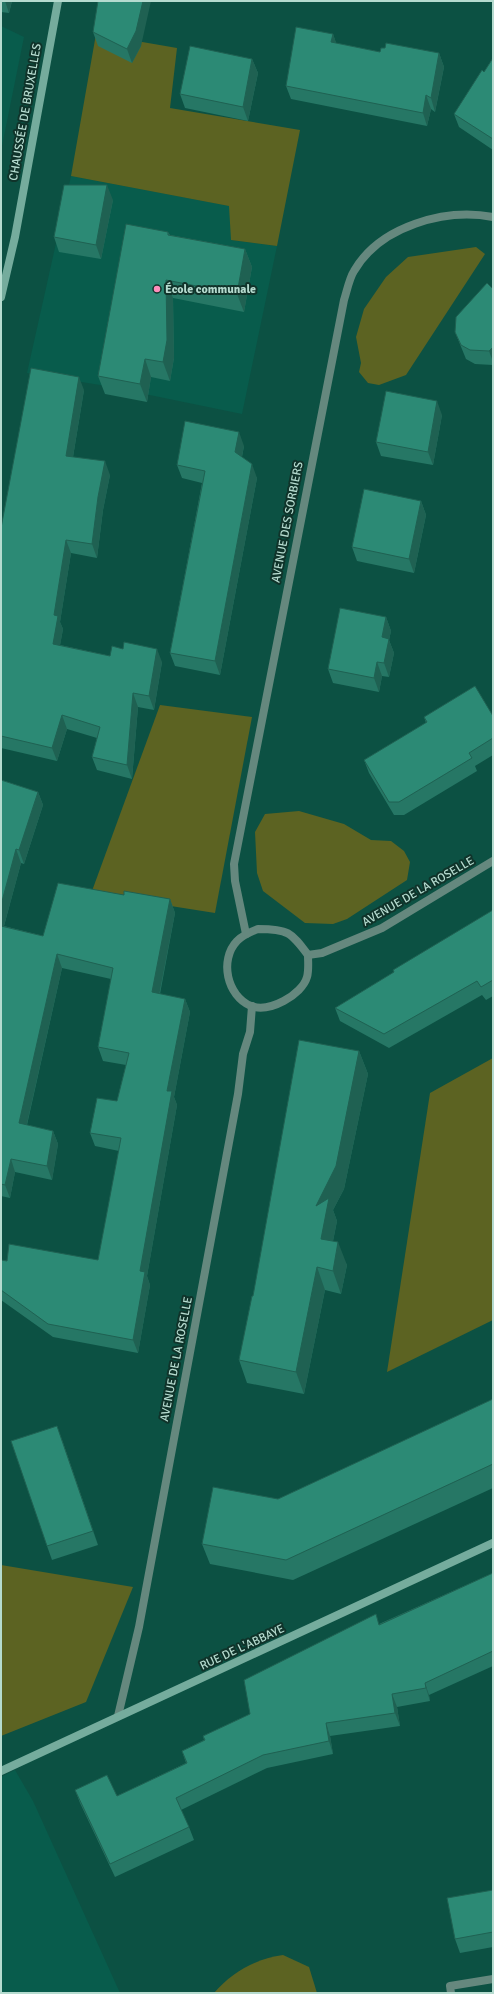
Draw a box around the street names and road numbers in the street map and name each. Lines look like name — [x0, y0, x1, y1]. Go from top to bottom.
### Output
street label: CHAUSSÉE DE BRUXELLES — [6, 42, 45, 182]
street label: AVENUE DES SORBIERS — [268, 460, 307, 584]
street label: AVENUE DE LA ROSELLE — [360, 853, 477, 930]
street label: AVENUE DE LA ROSELLE — [157, 1295, 196, 1423]
street label: RUE DE L'ABBAYE — [197, 1621, 287, 1674]

